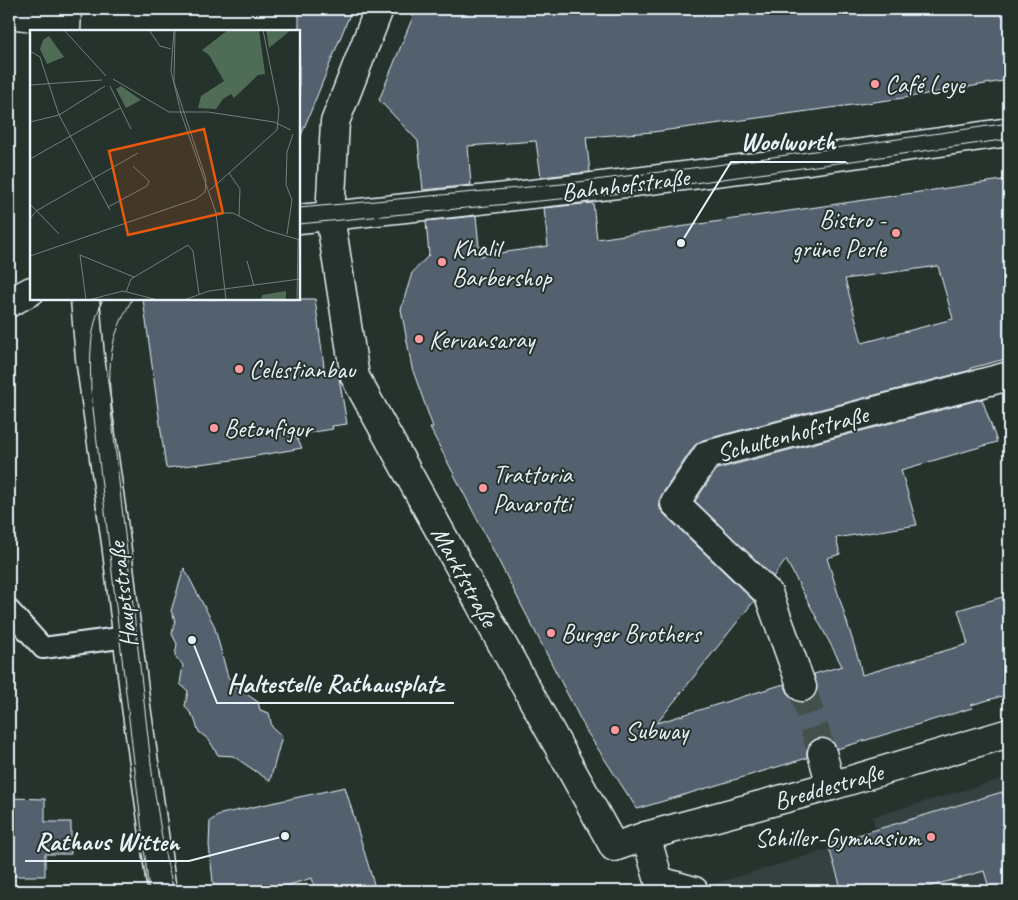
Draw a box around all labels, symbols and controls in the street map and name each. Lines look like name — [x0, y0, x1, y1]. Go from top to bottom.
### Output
inset map — [30, 30, 300, 300]
place label: Café Leye — [885, 69, 966, 101]
marker: Café Leye — [869, 78, 881, 90]
callout: Woolworth — [731, 121, 846, 162]
text: Woolworth — [740, 125, 836, 158]
street label: Bahnhofstraße — [559, 161, 693, 209]
place label: Bistro - grüne Perle — [792, 204, 888, 265]
marker: Bistro - grüne Perle — [890, 227, 902, 239]
place label: Khalil Barbershop — [452, 233, 553, 294]
marker: Khalil Barbershop — [436, 256, 448, 268]
place label: Kervansaray — [429, 324, 537, 356]
marker: Kervansaray — [413, 333, 425, 345]
place label: Celestianbau — [249, 354, 357, 386]
marker: Celestianbau — [233, 363, 245, 375]
street label: Schultenhofstraße — [713, 398, 873, 469]
place label: Betonfigur — [224, 413, 315, 445]
marker: Betonfigur — [208, 422, 220, 434]
place label: Trattoria Pavarotti — [493, 459, 575, 520]
marker: Trattoria Pavarotti — [477, 482, 489, 494]
street label: Marktstraße — [423, 521, 506, 634]
street label: Hauptstraße — [100, 538, 145, 649]
place label: Burger Brothers — [561, 618, 703, 650]
marker: Burger Brothers — [545, 627, 557, 639]
callout: Haltestelle Rathausplatz — [217, 662, 454, 703]
text: Haltestelle Rathausplatz — [227, 667, 446, 700]
place label: Subway — [625, 715, 690, 747]
marker: Subway — [609, 724, 621, 736]
street label: Breddestraße — [770, 756, 888, 818]
callout: Rathaus Witten — [25, 820, 189, 861]
place label: Schiller-Gymnasium — [755, 822, 923, 854]
text: Rathaus Witten — [35, 825, 181, 858]
marker: Schiller-Gymnasium — [925, 831, 937, 843]

